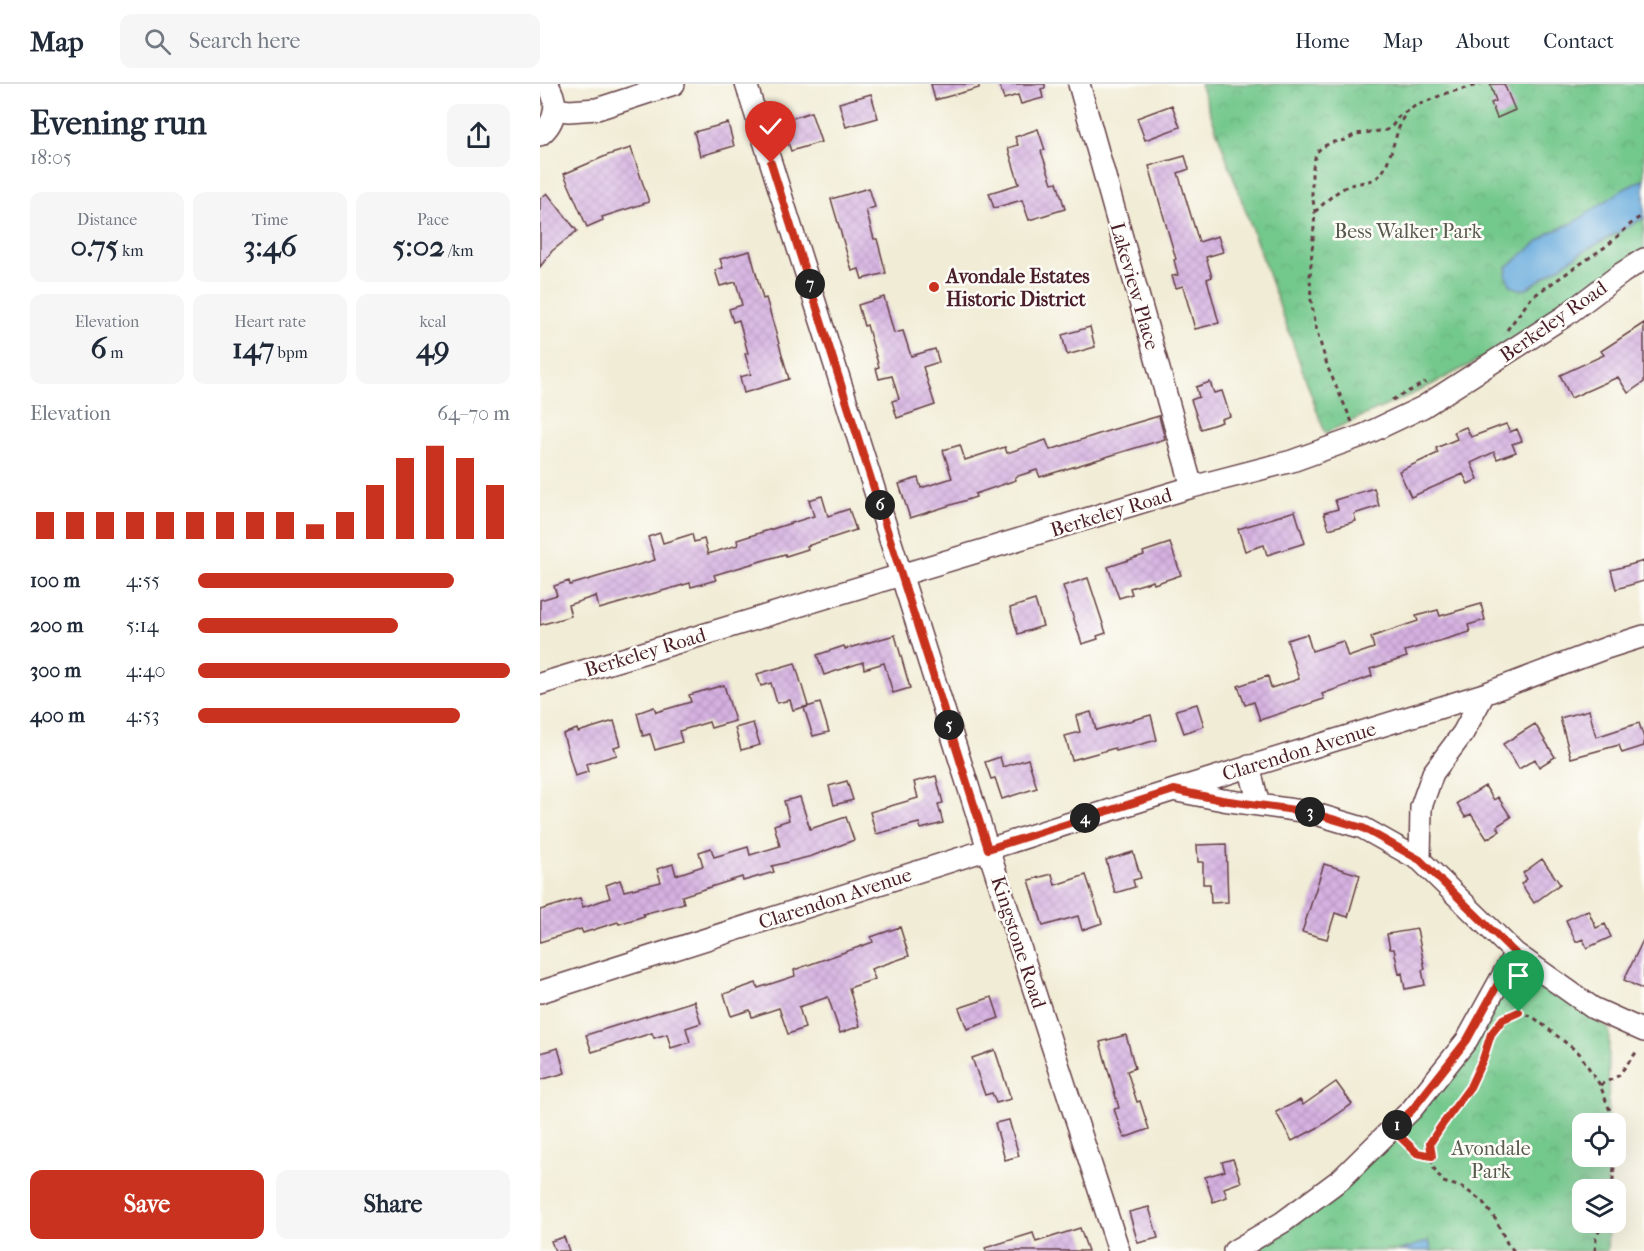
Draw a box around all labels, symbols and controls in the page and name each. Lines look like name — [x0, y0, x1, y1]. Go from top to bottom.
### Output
search box — [120, 14, 540, 68]
text: Map — [30, 25, 84, 58]
icon: search — [141, 25, 174, 58]
text: Search here — [189, 28, 300, 54]
text: Home — [1295, 29, 1350, 53]
text: Map — [1383, 29, 1423, 53]
text: About — [1456, 29, 1510, 53]
text: Contact — [1543, 29, 1614, 53]
pin — [745, 101, 796, 163]
text: Evening run — [30, 104, 207, 143]
button: share — [447, 104, 510, 167]
icon: check — [754, 110, 787, 143]
text: 18:05 — [30, 146, 72, 169]
text: Distance — [77, 210, 137, 229]
text: Time — [252, 210, 288, 229]
text: Pace — [417, 210, 449, 229]
street label: Lakeview Place — [1105, 220, 1164, 353]
park label: Bess Walker Park — [1334, 220, 1482, 243]
text: 0.75 — [70, 229, 119, 264]
text: 3:46 — [243, 229, 297, 264]
text: 5:02 — [392, 229, 445, 264]
text: km — [119, 241, 144, 260]
text: /km — [445, 241, 474, 260]
place label: Avondale Estates Historic District — [944, 265, 1090, 311]
pin: 7 — [795, 269, 825, 299]
text: 7 — [806, 274, 814, 293]
street label: Berkeley Road — [1495, 275, 1612, 367]
marker: Avondale Estates Historic District — [927, 280, 941, 294]
text: Elevation — [75, 312, 139, 331]
text: Heart rate — [234, 312, 306, 331]
text: kcal — [420, 312, 446, 331]
text: 6 — [91, 331, 107, 366]
text: 147 — [232, 331, 274, 366]
text: 49 — [416, 331, 450, 366]
text: m — [107, 343, 123, 362]
text: bpm — [274, 343, 308, 362]
text: Elevation — [30, 402, 111, 425]
text: 64–70 m — [437, 402, 510, 425]
street label: Berkeley Road — [1048, 483, 1176, 542]
pin: 6 — [865, 490, 895, 520]
text: 6 — [876, 495, 884, 514]
text: 100 m — [30, 569, 80, 592]
text: 4:55 — [126, 569, 160, 592]
text: 200 m — [30, 614, 83, 637]
text: 5:14 — [126, 614, 158, 637]
street label: Berkeley Road — [582, 623, 710, 682]
text: 300 m — [30, 659, 81, 682]
text: 4:40 — [126, 659, 166, 682]
text: 400 m — [30, 704, 85, 727]
text: 4:53 — [126, 704, 160, 727]
pin: 5 — [934, 710, 964, 740]
text: 5 — [946, 715, 952, 734]
street label: Clarendon Avenue — [1220, 717, 1379, 786]
pin: 3 — [1295, 797, 1325, 827]
text: 3 — [1307, 802, 1313, 821]
pin: 4 — [1070, 803, 1100, 833]
text: 4 — [1080, 808, 1090, 827]
street label: Clarendon Avenue — [756, 863, 915, 934]
street label: Kingstone Road — [986, 873, 1051, 1012]
pin — [1493, 950, 1544, 1012]
icon: arrive — [1502, 959, 1535, 992]
pin: 1 — [1382, 1110, 1412, 1140]
map controls — [1572, 1113, 1626, 1233]
button: locate — [1572, 1113, 1626, 1167]
text: 1 — [1394, 1115, 1400, 1134]
park label: Avondale Park — [1450, 1137, 1531, 1183]
button: Save — [30, 1170, 264, 1239]
button: Share — [276, 1170, 510, 1239]
button: layers — [1572, 1179, 1626, 1233]

